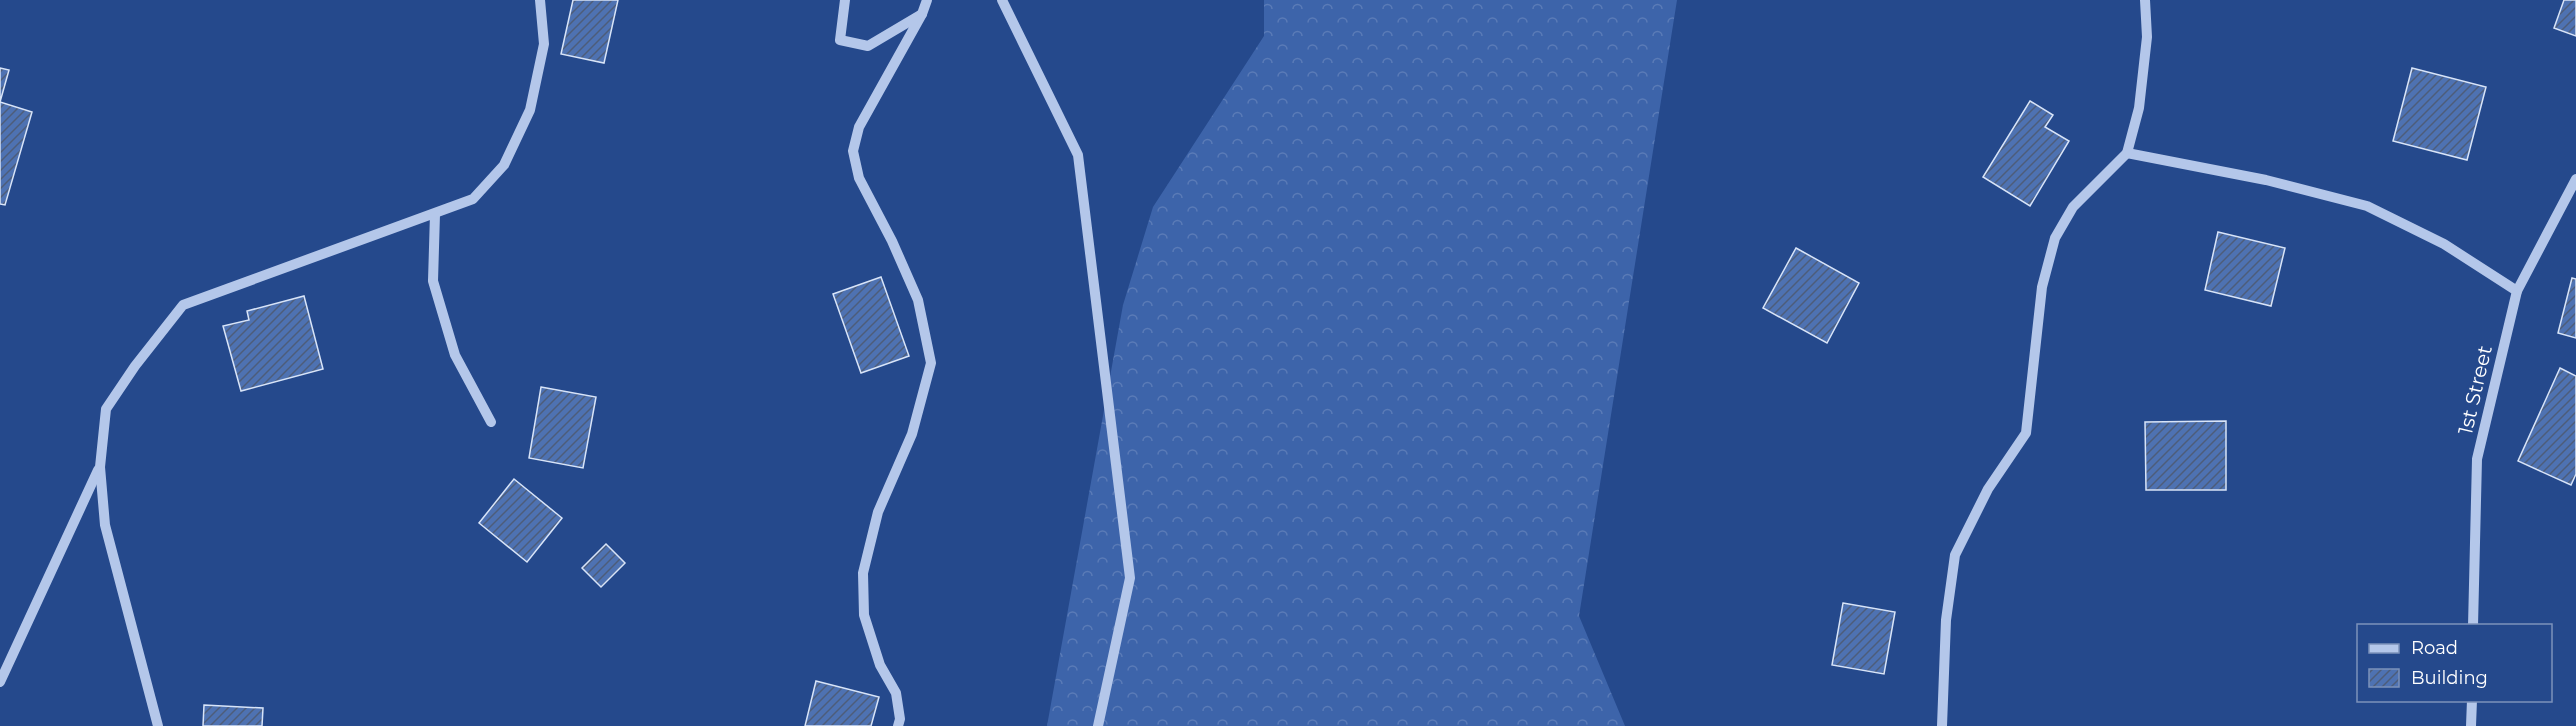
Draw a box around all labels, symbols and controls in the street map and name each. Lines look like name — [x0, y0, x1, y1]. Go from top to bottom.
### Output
street label: 1st Street — [2453, 343, 2497, 437]
legend — [2357, 624, 2552, 702]
text: Road — [2411, 637, 2458, 659]
text: Building — [2411, 667, 2488, 689]

